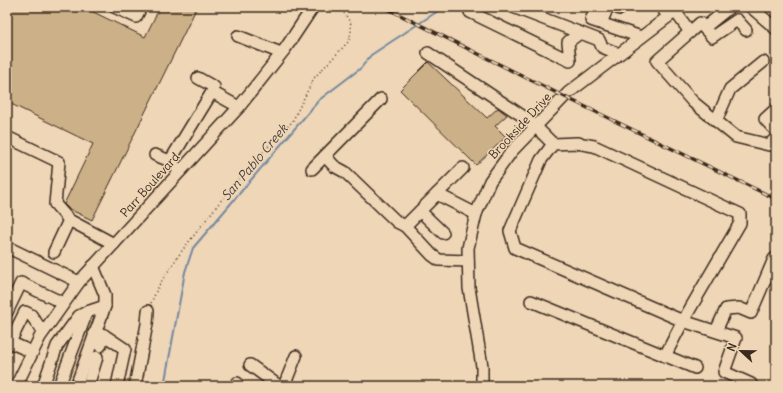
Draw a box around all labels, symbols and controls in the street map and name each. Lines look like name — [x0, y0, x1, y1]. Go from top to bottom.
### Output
street label: Brookside Drive — [485, 89, 554, 162]
water label: San Pablo Creek — [217, 120, 292, 204]
street label: Parr Boulevard — [117, 149, 183, 220]
north arrow — [721, 331, 761, 371]
text: N — [724, 341, 740, 353]

